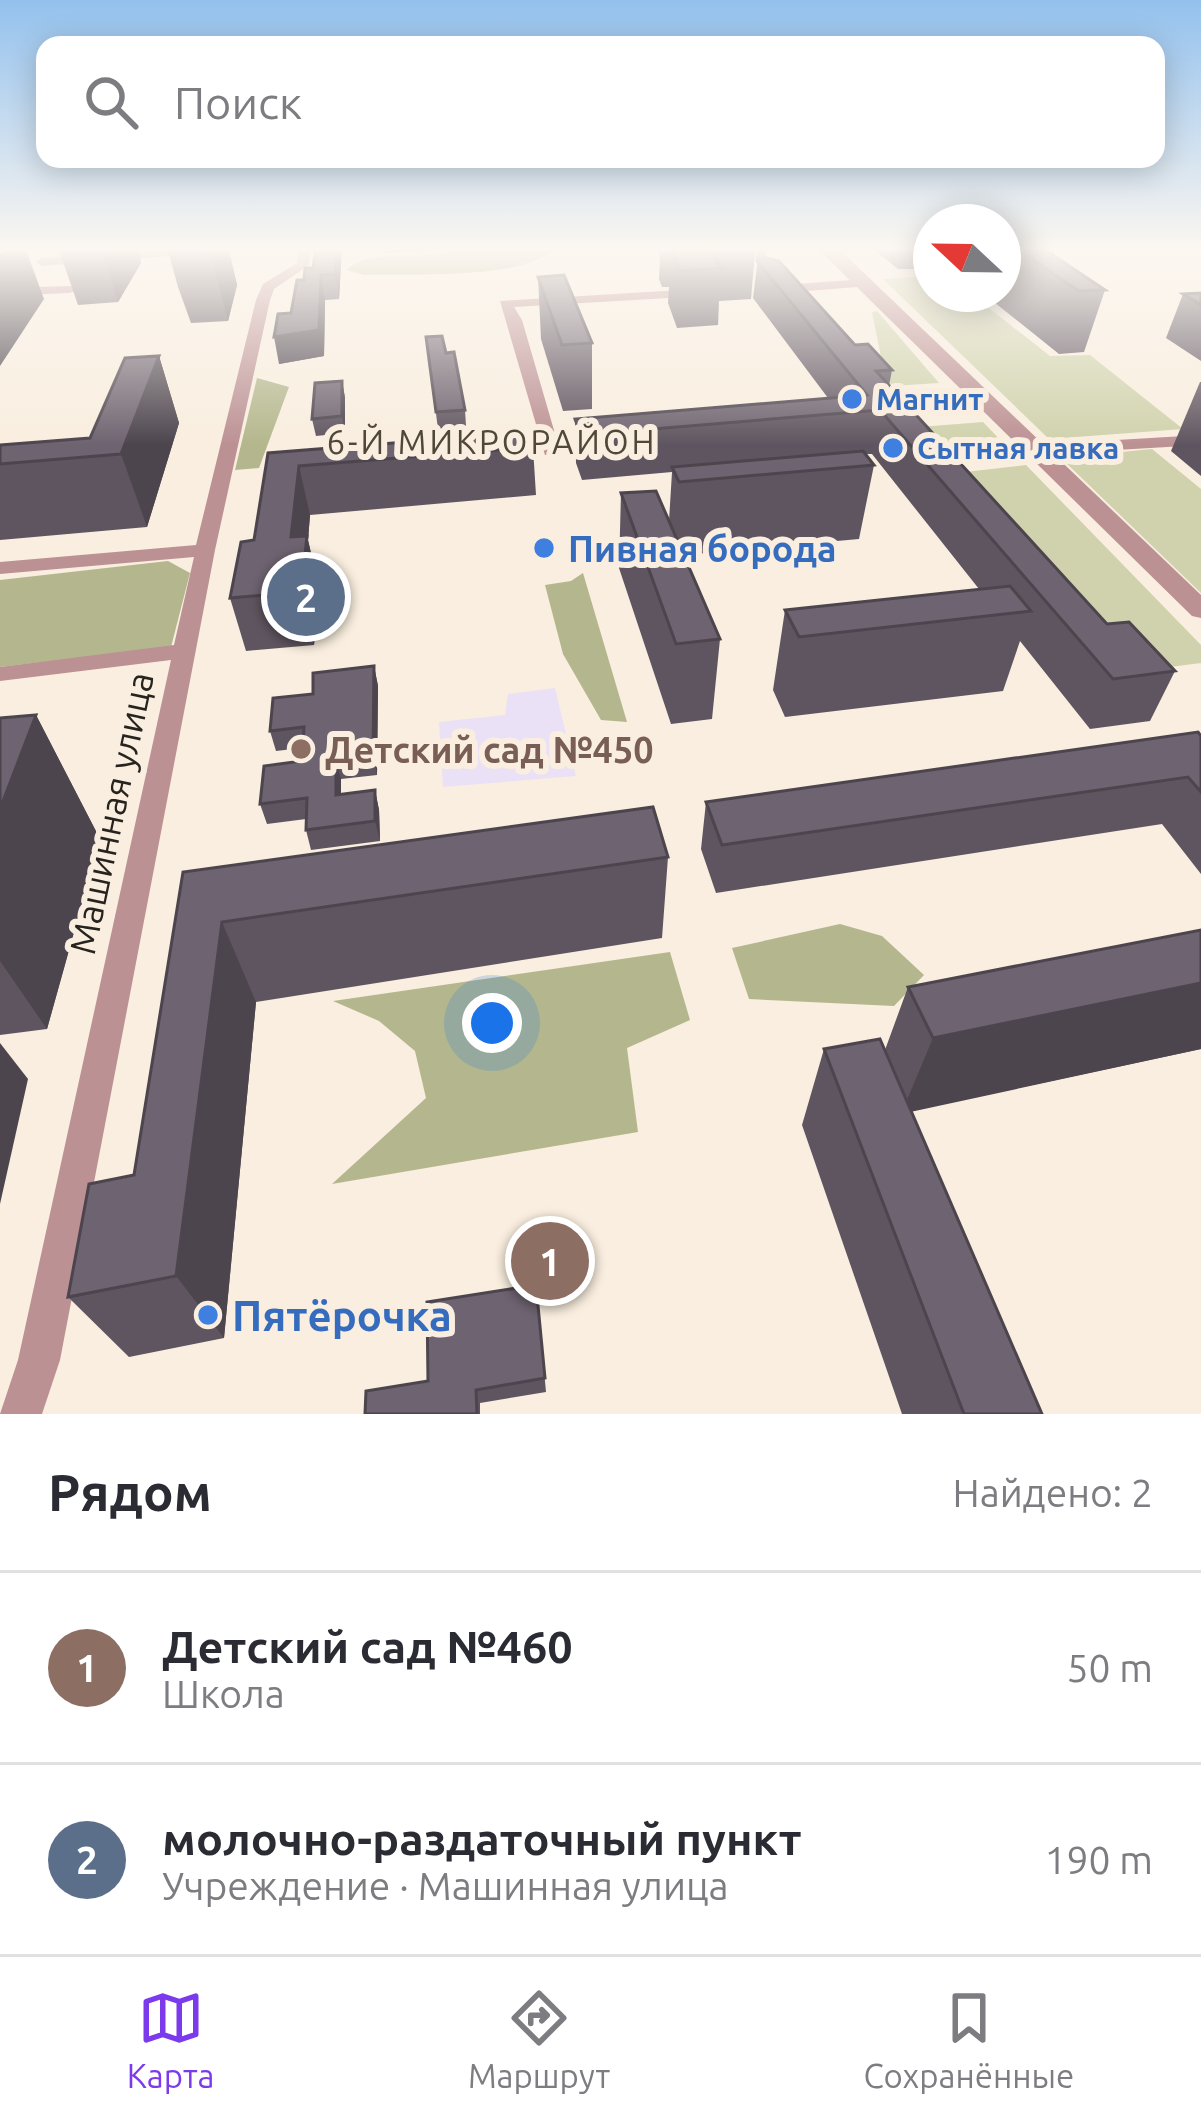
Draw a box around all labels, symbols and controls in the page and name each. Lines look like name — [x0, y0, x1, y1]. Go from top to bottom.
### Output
search box — [36, 36, 1165, 168]
icon: search — [78, 69, 144, 135]
text: Поиск — [174, 77, 302, 128]
north arrow — [913, 204, 1021, 312]
place label: Магнит — [876, 382, 983, 416]
marker: Магнит — [839, 386, 865, 412]
district label: 6-Й МИКРОРАЙОН — [326, 423, 658, 460]
place label: Сытная лавка — [917, 431, 1119, 465]
marker: Сытная лавка — [880, 435, 906, 461]
place label: Пивная борода — [568, 528, 837, 569]
marker: Пивная борода — [531, 535, 557, 561]
pin: 2 — [267, 552, 345, 642]
street label: Машинная улица — [61, 668, 161, 958]
place label: Детский сад №450 — [325, 729, 654, 770]
marker: Детский сад №450 — [288, 736, 314, 762]
your location — [462, 993, 522, 1053]
pin: 1 — [511, 1216, 589, 1306]
place label: Пятёрочка — [232, 1292, 452, 1339]
marker: Пятёрочка — [195, 1302, 221, 1328]
text: Рядом — [48, 1463, 212, 1521]
text: Найдено: 2 — [953, 1471, 1153, 1514]
text: Детский сад №460 — [162, 1621, 573, 1672]
text: 1 — [76, 1646, 98, 1689]
text: 50 m — [1066, 1646, 1153, 1689]
text: Школа — [162, 1672, 285, 1715]
text: молочно-раздаточный пункт — [162, 1813, 802, 1864]
text: 2 — [76, 1838, 98, 1881]
text: 190 m — [1044, 1838, 1153, 1881]
text: Учреждение · Машинная улица — [162, 1864, 729, 1907]
tab: Карта — [127, 1985, 215, 2094]
tab: Маршрут — [468, 1985, 610, 2094]
tab: Сохранённые — [863, 1985, 1074, 2094]

